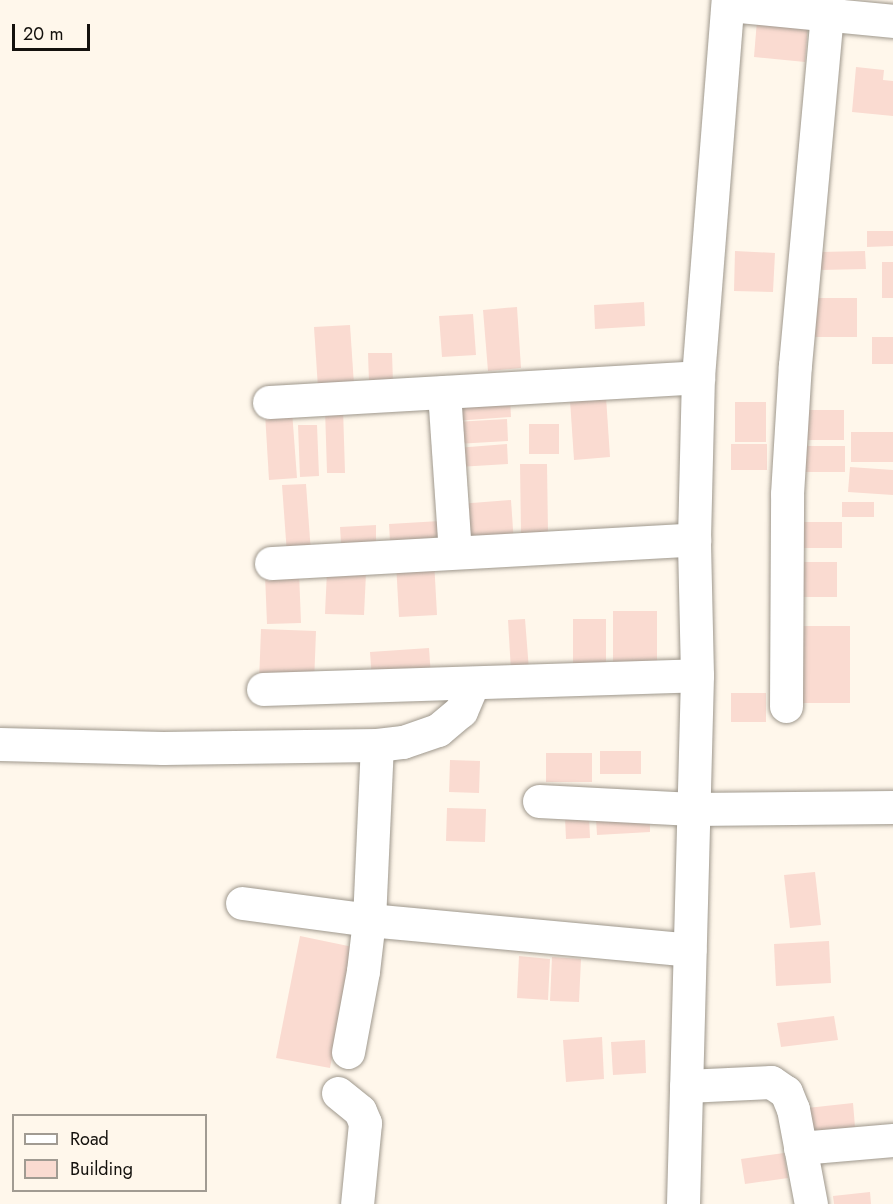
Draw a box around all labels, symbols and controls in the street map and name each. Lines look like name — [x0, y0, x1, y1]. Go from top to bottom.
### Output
scale bar — [15, 12, 93, 50]
text: 20 m — [23, 21, 63, 47]
legend — [12, 1114, 207, 1192]
text: Road — [70, 1126, 109, 1152]
text: Building — [70, 1156, 133, 1182]

